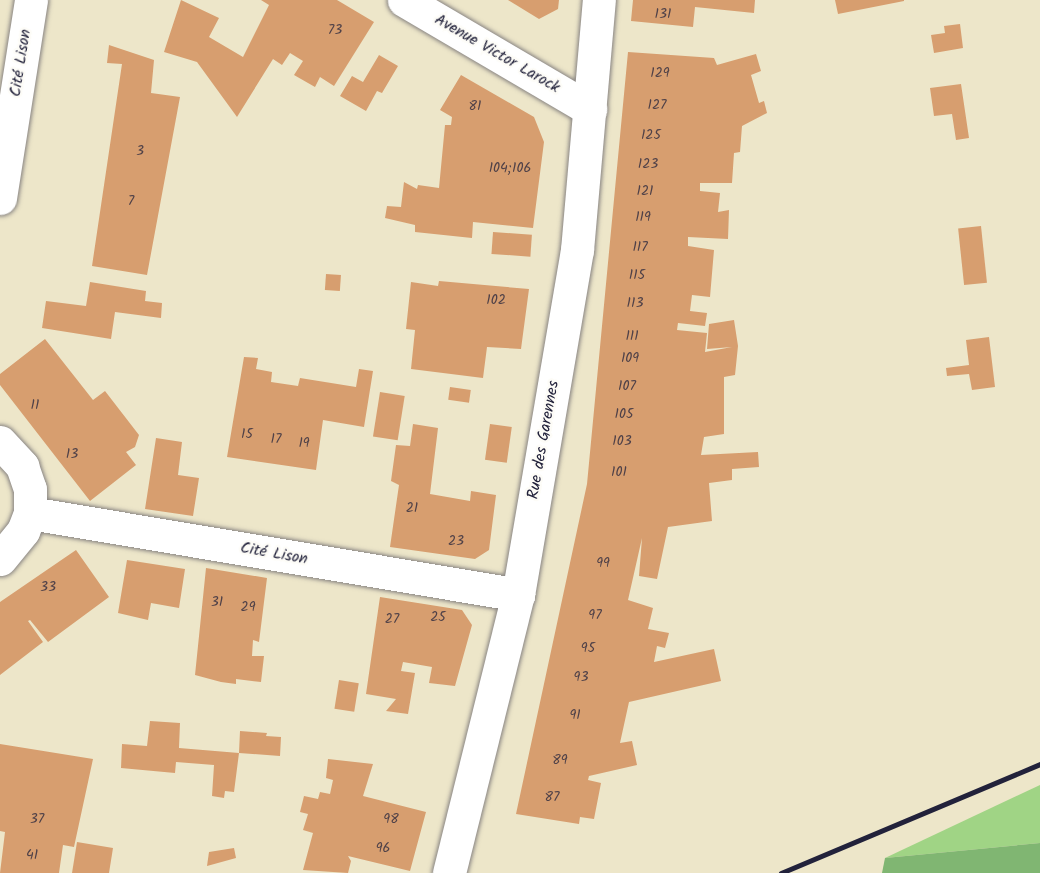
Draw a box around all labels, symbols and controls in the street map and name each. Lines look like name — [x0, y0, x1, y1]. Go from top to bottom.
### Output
house number: 131 — [655, 6, 671, 22]
street label: Avenue Victor Larock — [431, 10, 563, 98]
house number: 73 — [328, 22, 342, 38]
street label: Cité Lison — [6, 28, 36, 98]
house number: 129 — [650, 65, 670, 81]
house number: 127 — [648, 97, 666, 113]
house number: 81 — [469, 98, 481, 114]
house number: 125 — [641, 127, 661, 143]
house number: 3 — [136, 143, 144, 159]
house number: 123 — [638, 156, 658, 172]
house number: 104;106 — [489, 160, 531, 176]
house number: 121 — [637, 183, 653, 199]
house number: 7 — [128, 193, 134, 209]
house number: 119 — [635, 209, 651, 225]
house number: 117 — [632, 239, 648, 255]
house number: 115 — [629, 267, 645, 283]
house number: 102 — [486, 292, 506, 308]
house number: 113 — [627, 295, 643, 311]
house number: 111 — [625, 328, 639, 344]
house number: 109 — [621, 350, 639, 366]
house number: 107 — [618, 378, 636, 394]
street label: Rue des Garennes — [524, 379, 564, 501]
house number: 11 — [31, 397, 39, 413]
house number: 105 — [615, 406, 633, 422]
house number: 15 — [241, 426, 253, 442]
house number: 17 — [271, 431, 281, 447]
house number: 103 — [612, 433, 632, 449]
house number: 19 — [298, 435, 310, 451]
house number: 13 — [66, 446, 78, 462]
house number: 101 — [611, 464, 627, 480]
house number: 21 — [406, 500, 418, 516]
house number: 23 — [448, 533, 464, 549]
street label: Cité Lison — [239, 539, 309, 569]
house number: 99 — [596, 555, 610, 571]
house number: 33 — [40, 579, 56, 595]
house number: 31 — [211, 594, 223, 610]
house number: 29 — [241, 599, 255, 615]
house number: 97 — [588, 607, 602, 623]
house number: 25 — [430, 609, 446, 625]
house number: 27 — [385, 611, 399, 627]
house number: 95 — [581, 640, 595, 656]
house number: 93 — [574, 669, 588, 685]
house number: 91 — [569, 707, 581, 723]
house number: 89 — [552, 752, 568, 768]
house number: 87 — [545, 789, 559, 805]
house number: 37 — [30, 811, 44, 827]
house number: 98 — [383, 811, 399, 827]
house number: 96 — [376, 840, 390, 856]
house number: 41 — [26, 847, 38, 863]

